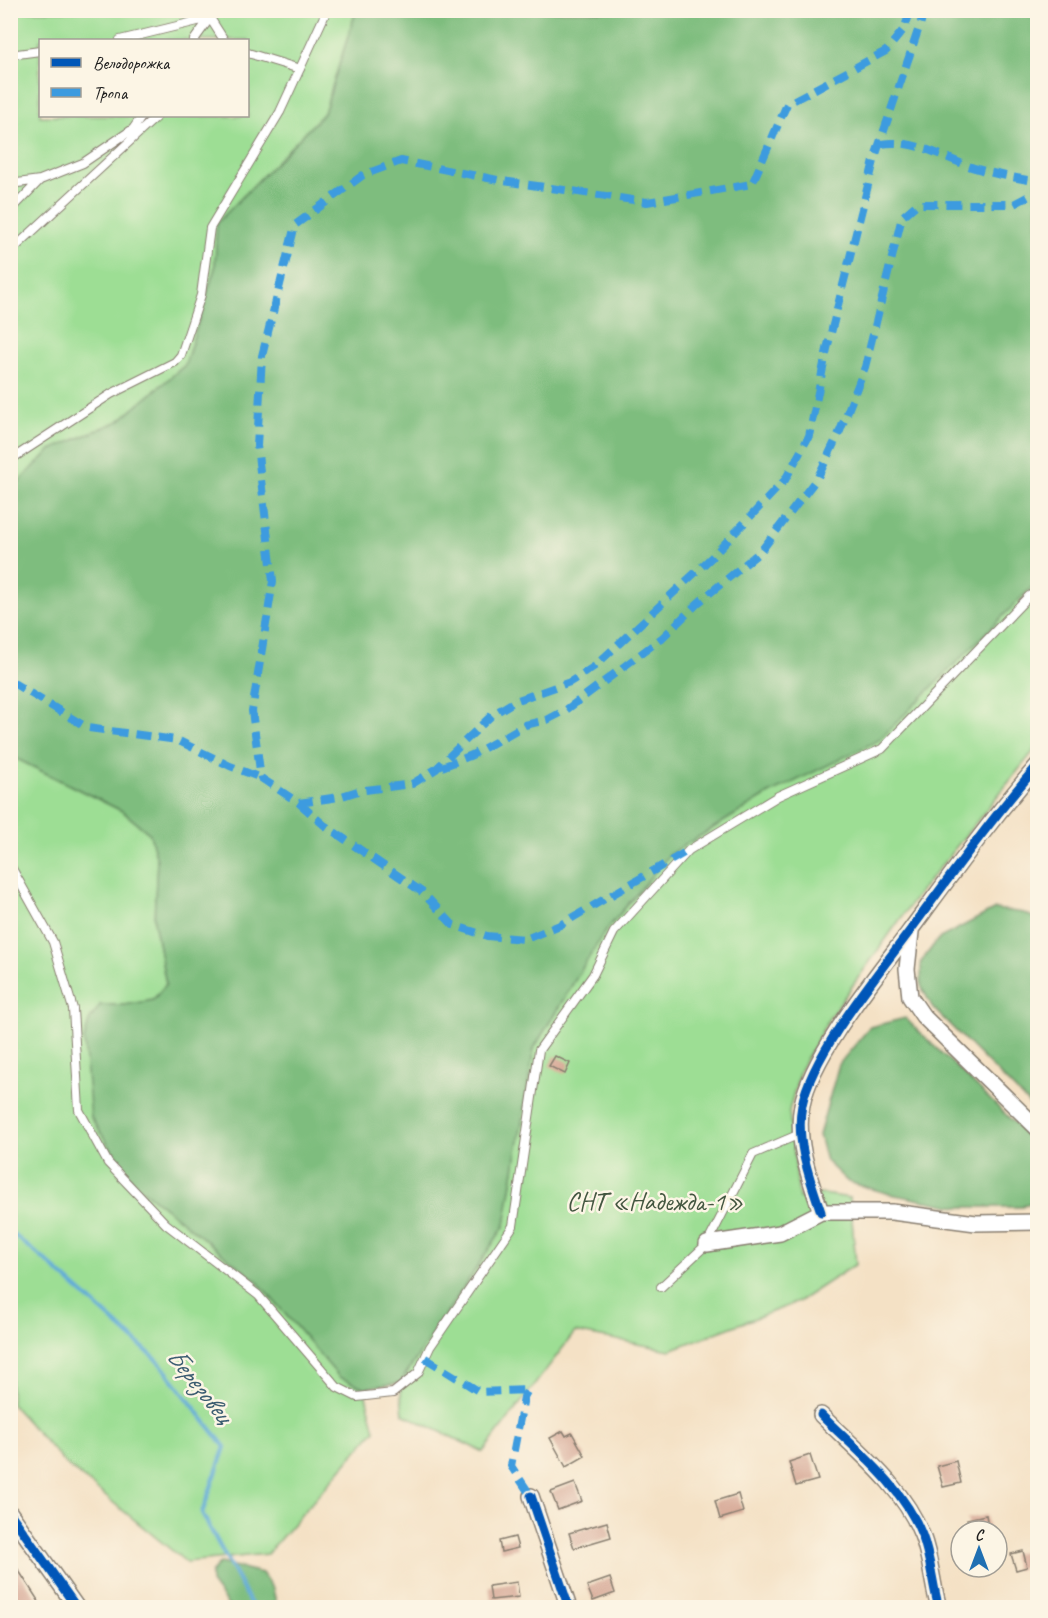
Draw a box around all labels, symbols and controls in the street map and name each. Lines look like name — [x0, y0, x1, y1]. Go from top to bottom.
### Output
legend — [39, 39, 249, 117]
text: Велодорожка — [93, 52, 171, 74]
text: Тропа — [93, 82, 129, 104]
park label: СНТ «Надежда-1» — [567, 1185, 743, 1218]
water label: Березовец — [159, 1340, 243, 1432]
north arrow — [949, 1519, 1009, 1579]
text: С — [975, 1525, 985, 1545]

